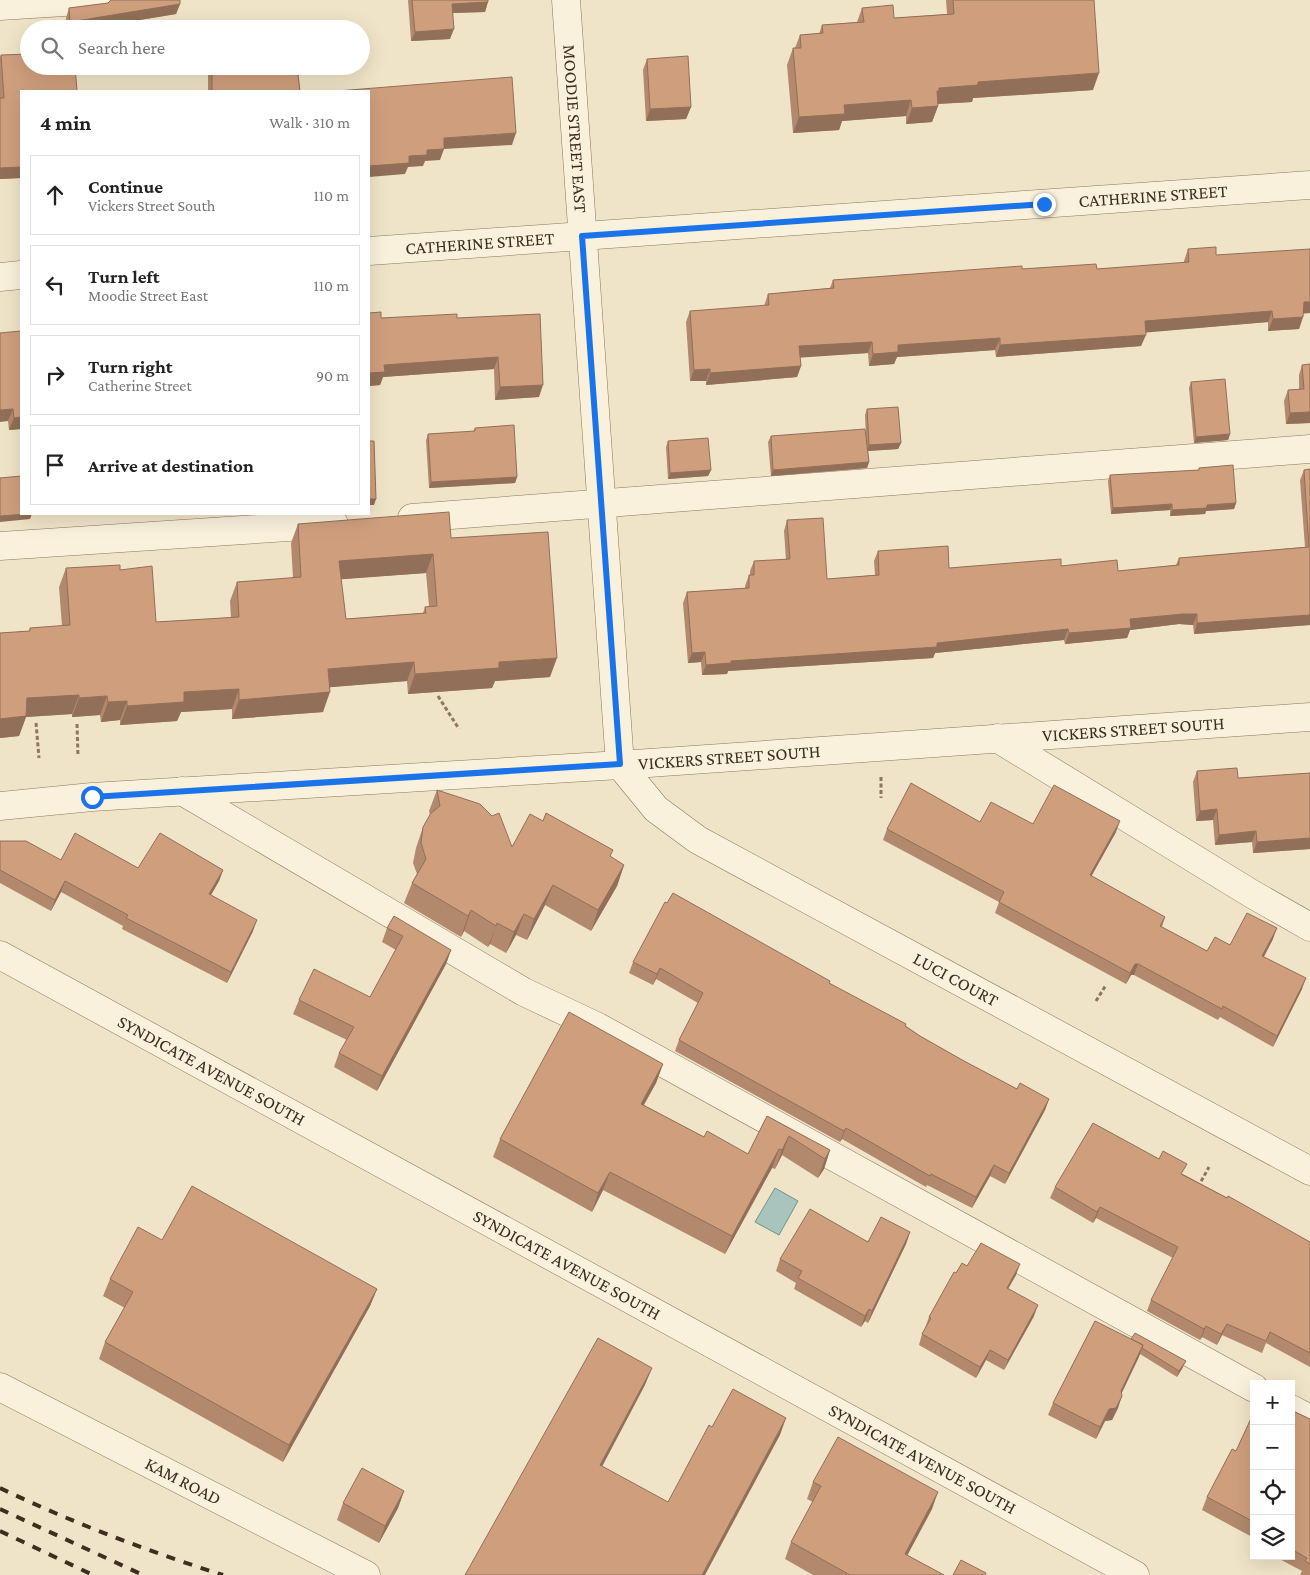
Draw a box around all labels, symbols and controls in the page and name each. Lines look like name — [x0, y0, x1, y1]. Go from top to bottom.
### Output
search box — [20, 20, 370, 75]
icon: search — [38, 34, 66, 62]
text: Search here — [78, 37, 165, 58]
street label: MOODIE STREET EAST — [559, 44, 591, 214]
text: 4 min — [40, 111, 91, 135]
text: Walk · 310 m — [269, 114, 350, 131]
text: Continue — [88, 176, 163, 197]
icon: ahead — [41, 181, 69, 209]
street label: CATHERINE STREET — [1078, 181, 1228, 211]
text: 110 m — [313, 187, 349, 204]
route end — [1033, 193, 1056, 216]
text: Vickers Street South — [88, 197, 215, 214]
street label: CATHERINE STREET — [405, 228, 555, 258]
text: Turn left — [88, 266, 160, 287]
icon: left — [41, 271, 69, 299]
text: 110 m — [313, 277, 349, 294]
text: Moodie Street East — [88, 287, 208, 304]
text: Turn right — [88, 356, 173, 377]
icon: right — [41, 361, 69, 389]
text: 90 m — [316, 367, 349, 384]
text: Catherine Street — [88, 377, 192, 394]
icon: arrive — [41, 451, 69, 479]
text: Arrive at destination — [88, 455, 254, 476]
street label: VICKERS STREET SOUTH — [1042, 713, 1225, 746]
street label: VICKERS STREET SOUTH — [638, 741, 821, 774]
route start — [81, 786, 104, 809]
street label: LUCI COURT — [910, 948, 1002, 1011]
street label: SYNDICATE AVENUE SOUTH — [114, 1011, 309, 1130]
street label: SYNDICATE AVENUE SOUTH — [470, 1205, 664, 1324]
map controls — [1250, 1380, 1295, 1560]
button: + — [1250, 1380, 1295, 1425]
street label: SYNDICATE AVENUE SOUTH — [825, 1400, 1020, 1518]
button: − — [1250, 1425, 1295, 1470]
street label: KAM ROAD — [142, 1453, 225, 1509]
button: locate — [1250, 1470, 1295, 1515]
button: layers — [1250, 1515, 1295, 1560]

